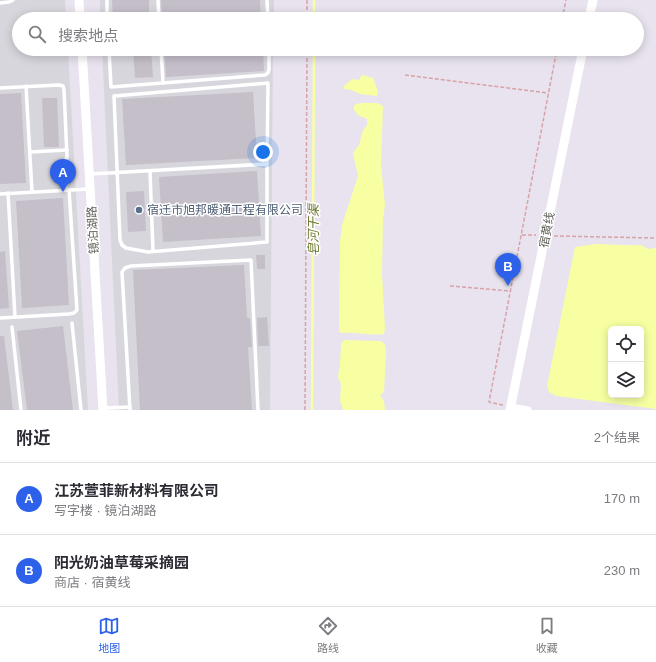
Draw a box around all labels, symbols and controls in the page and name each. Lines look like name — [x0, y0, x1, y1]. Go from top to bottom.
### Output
search box — [12, 12, 644, 56]
icon: search — [26, 23, 48, 45]
text: 搜索地点 — [58, 27, 118, 44]
your location — [253, 142, 273, 162]
pin: A — [50, 159, 76, 192]
water label: 皂河干渠 — [306, 202, 321, 256]
place label: 宿迁市旭邦暖通工程有限公司 — [147, 203, 303, 217]
marker: 宿迁市旭邦暖通工程有限公司 — [134, 205, 144, 215]
street label: 镜泊湖路 — [85, 206, 101, 254]
street label: 宿黄线 — [537, 211, 557, 249]
pin: B — [495, 253, 521, 286]
map controls — [608, 326, 644, 398]
button: locate — [608, 326, 644, 362]
button: layers — [608, 362, 644, 398]
text: 附近 — [16, 429, 50, 448]
text: 2个结果 — [594, 430, 640, 445]
text: 江苏萱菲新材料有限公司 — [54, 482, 219, 499]
text: A — [24, 491, 34, 506]
text: 170 m — [604, 491, 640, 506]
text: 写字楼 · 镜泊湖路 — [54, 503, 157, 518]
text: 阳光奶油草莓采摘园 — [54, 554, 189, 571]
text: B — [24, 563, 34, 578]
text: 230 m — [604, 563, 640, 578]
text: 商店 · 宿黄线 — [54, 575, 131, 590]
tab: 地图 — [98, 615, 120, 655]
tab: 路线 — [317, 615, 339, 655]
tab: 收藏 — [536, 615, 558, 655]

